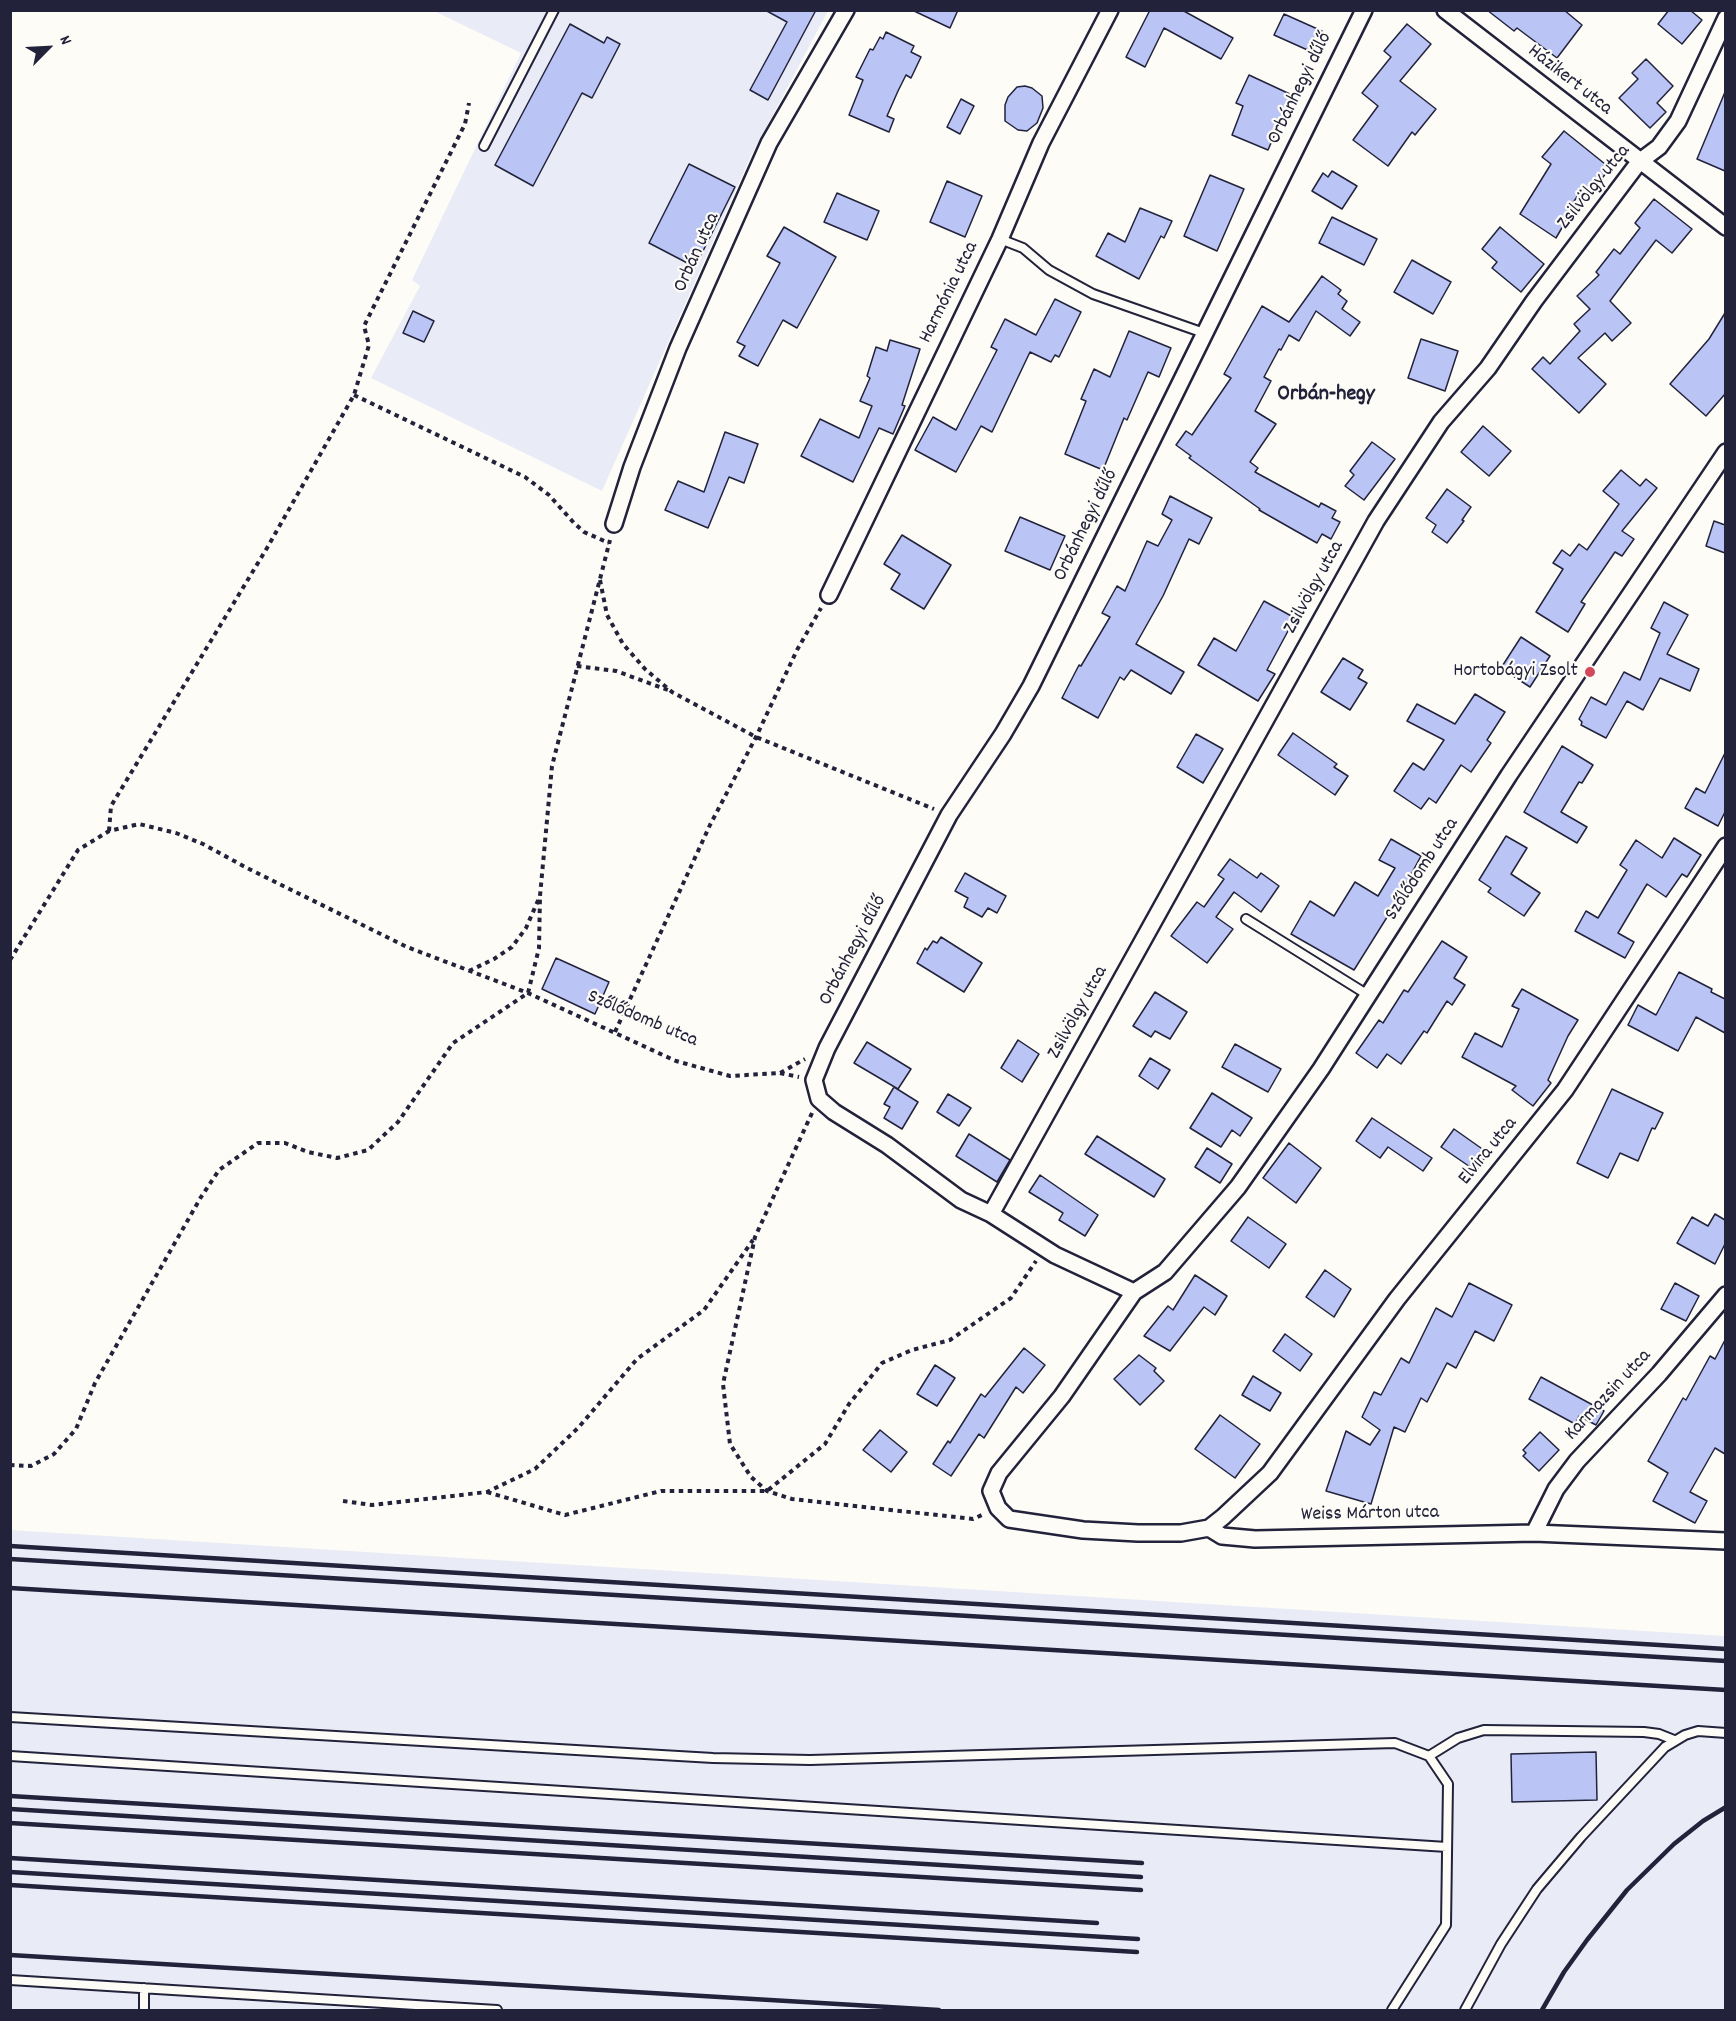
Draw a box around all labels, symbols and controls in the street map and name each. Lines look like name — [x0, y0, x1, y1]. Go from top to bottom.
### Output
north arrow — [18, 18, 78, 78]
street label: Orbánhegyi dűlő — [1264, 29, 1338, 149]
text: N — [53, 32, 77, 49]
street label: Házikert utca — [1522, 40, 1616, 122]
street label: Zsilvölgy utca — [1553, 141, 1637, 235]
street label: Orbán utca — [670, 209, 726, 297]
street label: Harmónia utca — [915, 238, 985, 348]
district label: Orbán-hegy — [1277, 383, 1375, 409]
street label: Orbánhegyi dűlő — [1050, 466, 1124, 586]
street label: Zsilvölgy utca — [1280, 537, 1350, 639]
place label: Hortobágyi Zsolt — [1453, 660, 1578, 684]
marker: Hortobágyi Zsolt — [1583, 665, 1597, 679]
street label: Szőlődomb utca — [1381, 814, 1465, 926]
street label: Orbánhegyi dűlő — [815, 892, 893, 1010]
street label: Zsilvölgy utca — [1044, 962, 1114, 1064]
street label: Szőlődomb utca — [583, 986, 701, 1054]
street label: Elvira utca — [1454, 1113, 1524, 1191]
street label: Karmazsin utca — [1561, 1345, 1657, 1447]
street label: Weiss Márton utca — [1301, 1502, 1439, 1528]

